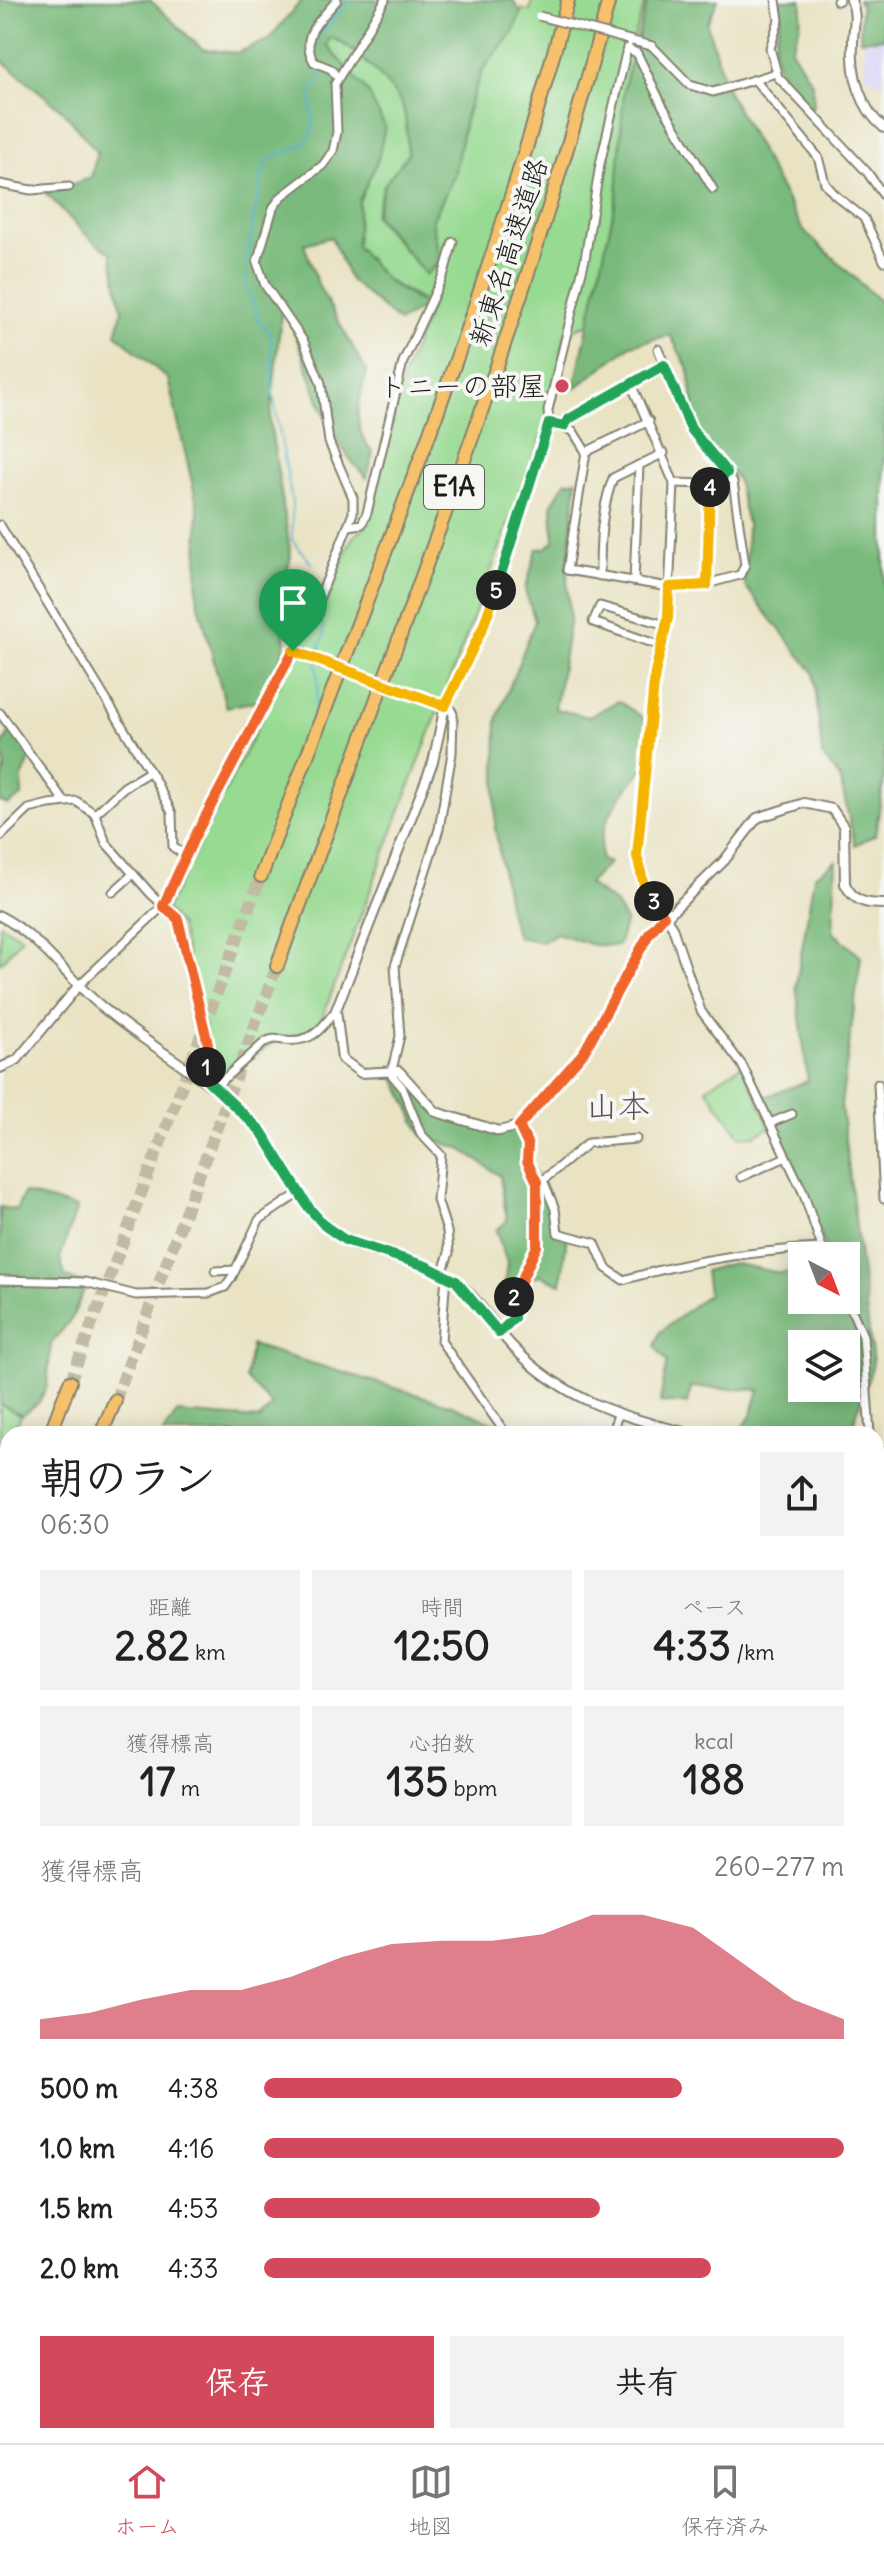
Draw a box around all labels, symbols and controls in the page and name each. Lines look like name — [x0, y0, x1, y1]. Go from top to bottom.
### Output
street label: 新東名高速道路 — [461, 153, 555, 351]
place label: トニーの部屋 — [379, 368, 546, 404]
marker: トニーの部屋 — [553, 377, 571, 395]
road number: E1A — [424, 465, 484, 509]
pin: 4 — [690, 467, 730, 507]
text: 4 — [704, 473, 716, 501]
pin — [259, 569, 327, 651]
pin: 5 — [476, 570, 516, 610]
text: 5 — [490, 576, 502, 604]
icon: arrive — [271, 581, 315, 625]
pin: 3 — [634, 881, 674, 921]
text: 3 — [648, 887, 660, 915]
pin: 1 — [186, 1047, 226, 1087]
text: 1 — [202, 1053, 210, 1081]
district label: 山本 — [586, 1085, 650, 1126]
north arrow — [788, 1242, 860, 1314]
map controls — [788, 1242, 860, 1402]
pin: 2 — [494, 1277, 534, 1317]
text: 2 — [508, 1283, 520, 1311]
button: layers — [788, 1330, 860, 1402]
text: 朝のラン — [40, 1450, 216, 1505]
button: share — [760, 1452, 844, 1536]
text: 06:30 — [40, 1508, 110, 1541]
text: 距離 — [148, 1593, 192, 1621]
text: 時間 — [420, 1593, 464, 1621]
text: ペース — [682, 1593, 746, 1621]
text: 2.82 — [115, 1621, 190, 1671]
text: 12:50 — [394, 1621, 490, 1671]
text: 4:33 — [653, 1621, 731, 1671]
text: km — [190, 1638, 225, 1666]
text: /km — [731, 1638, 775, 1666]
text: kcal — [694, 1727, 734, 1755]
text: 獲得標高 — [126, 1729, 214, 1757]
text: 心拍数 — [409, 1729, 475, 1757]
text: 188 — [683, 1755, 745, 1805]
text: 17 — [140, 1757, 175, 1807]
text: 135 — [387, 1757, 448, 1807]
text: m — [175, 1774, 200, 1802]
text: bpm — [448, 1774, 497, 1802]
text: 260–277 m — [714, 1850, 844, 1883]
text: 獲得標高 — [40, 1854, 144, 1887]
text: 500 m — [40, 2072, 118, 2105]
text: 4:38 — [168, 2072, 219, 2105]
text: 1.0 km — [40, 2132, 115, 2165]
text: 4:16 — [168, 2132, 214, 2165]
text: 1.5 km — [40, 2192, 113, 2225]
text: 4:53 — [168, 2192, 219, 2225]
text: 2.0 km — [40, 2252, 119, 2285]
text: 4:33 — [168, 2252, 218, 2285]
button: 保存 — [40, 2336, 434, 2428]
button: 共有 — [450, 2336, 844, 2428]
tab: ホーム — [114, 2460, 180, 2540]
tab: 地図 — [409, 2460, 453, 2540]
tab: 保存済み — [681, 2460, 770, 2540]

